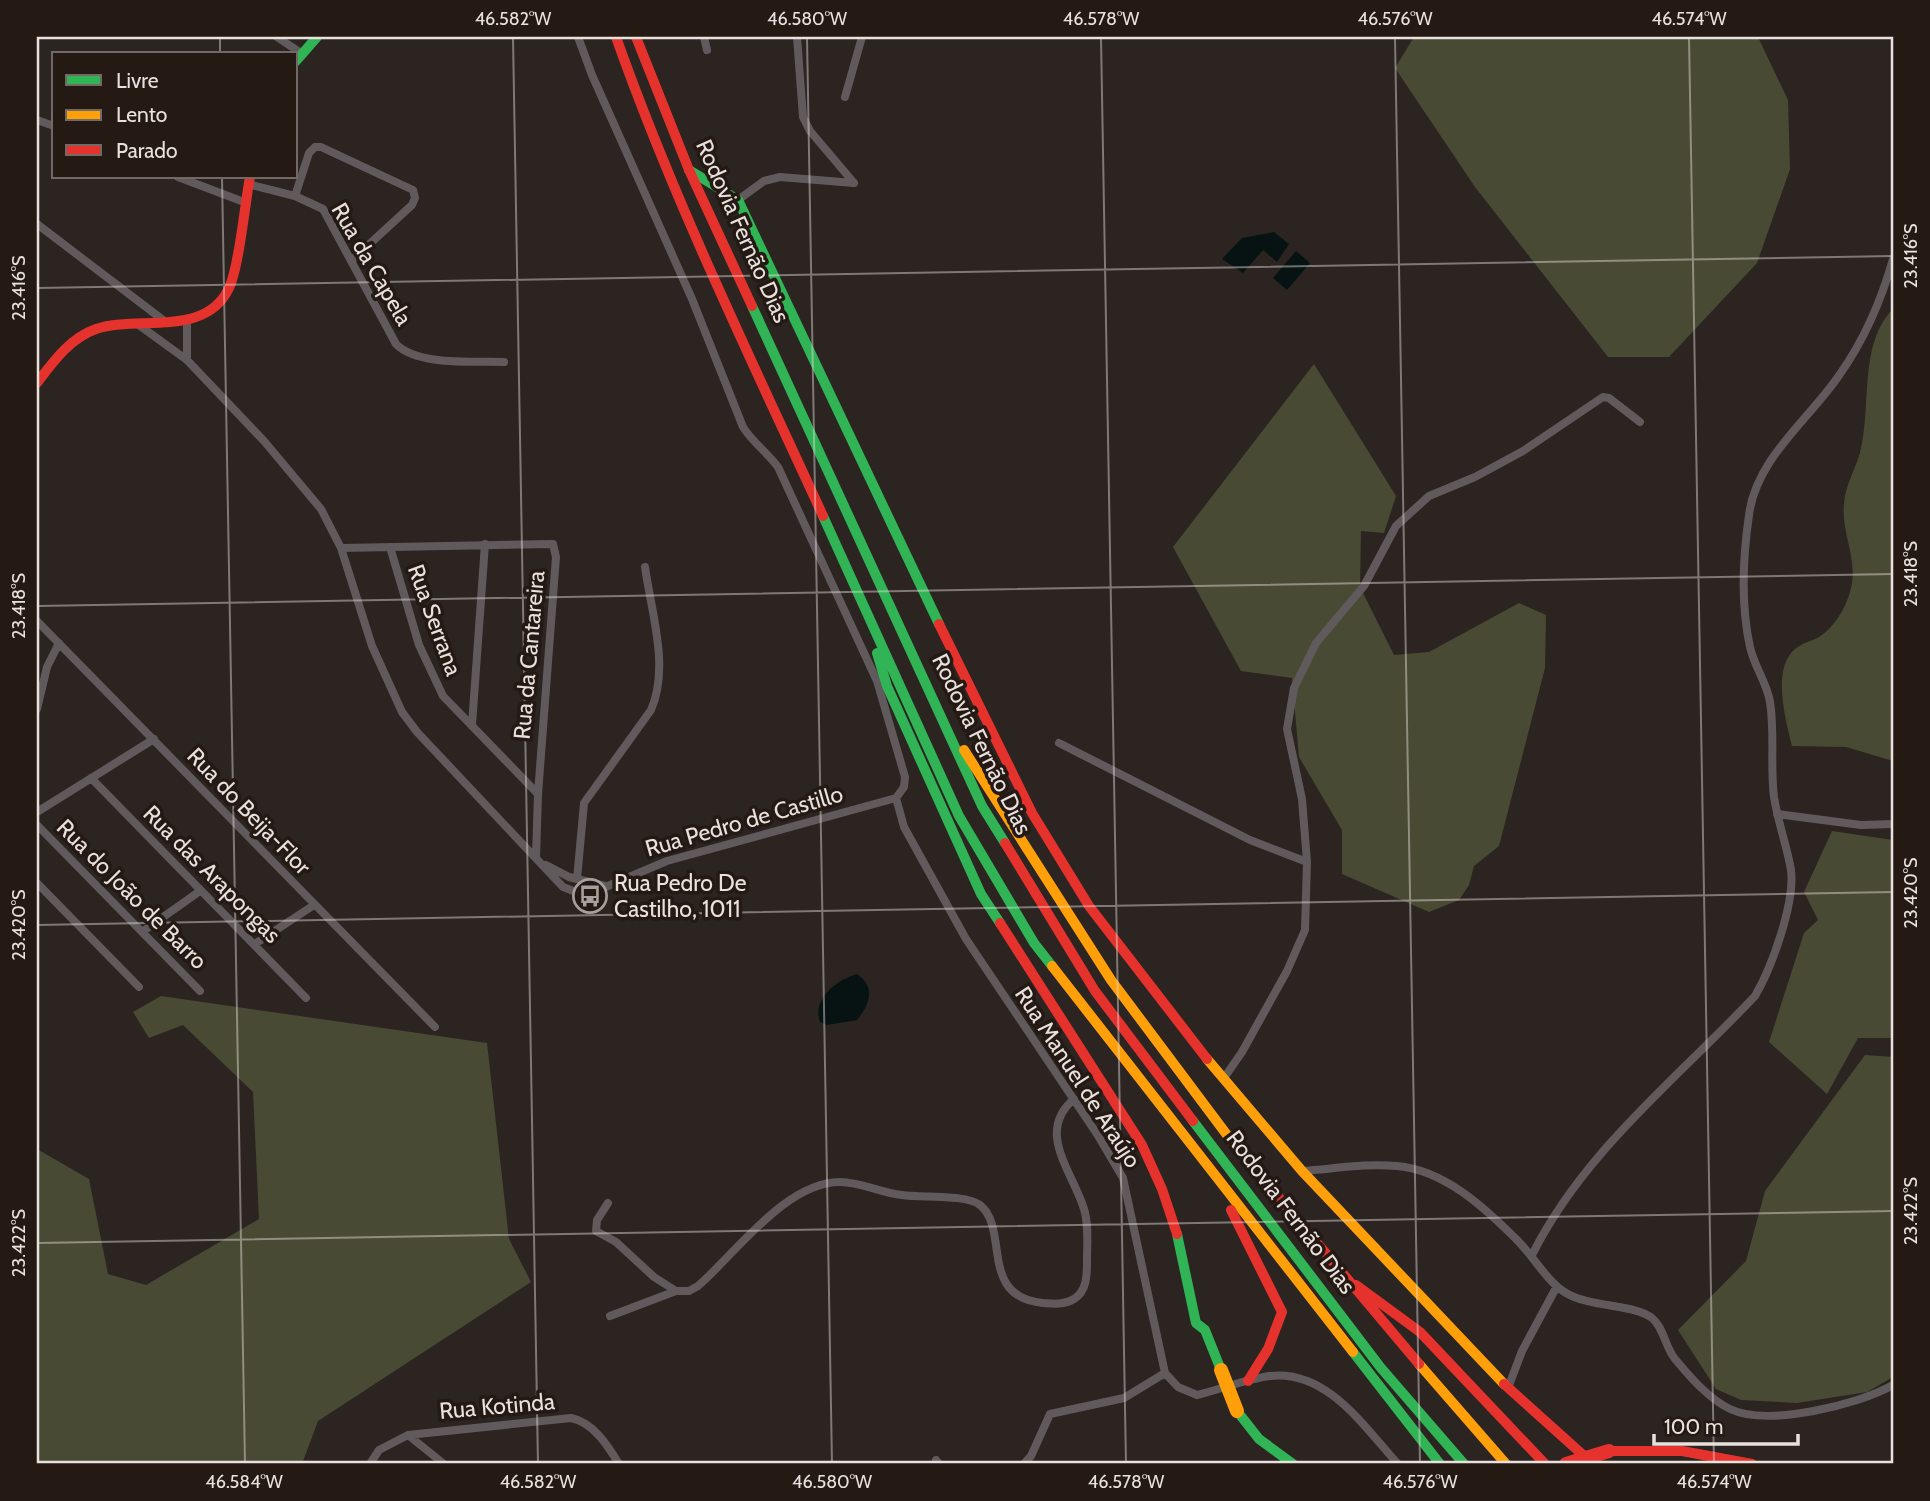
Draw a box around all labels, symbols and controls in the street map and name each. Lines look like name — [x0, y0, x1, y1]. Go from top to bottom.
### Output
text: 46.582°W — [475, 8, 551, 30]
text: 46.580°W — [767, 8, 847, 30]
text: 46.578°W — [1063, 8, 1139, 30]
text: 46.576°W — [1357, 8, 1433, 30]
text: 46.574°W — [1651, 8, 1727, 30]
legend — [52, 52, 298, 178]
text: Livre — [116, 68, 159, 93]
text: Lento — [116, 102, 167, 127]
street label: Rodovia Fernão Dias — [690, 135, 796, 327]
text: Parado — [116, 138, 178, 163]
street label: Rua da Capela — [326, 198, 418, 330]
text: 23.416°S — [1900, 224, 1922, 288]
text: 23.416°S — [8, 256, 30, 320]
text: 23.418°S — [1900, 541, 1922, 607]
street label: Rua Serrana — [402, 561, 468, 679]
street label: Rua da Cantareira — [508, 569, 550, 741]
text: 23.418°S — [8, 573, 30, 639]
street label: Rodovia Fernão Dias — [926, 649, 1038, 839]
street label: Rua do Beija-Flor — [181, 742, 317, 881]
street label: Rua Pedro de Castillo — [642, 779, 846, 863]
street label: Rua das Arapongas — [137, 799, 287, 949]
street label: Rua do João de Barro — [51, 813, 213, 975]
text: 23.420°S — [1900, 857, 1922, 929]
place label: Rua Pedro De Castilho, 1011 — [614, 869, 747, 923]
bus stop icon: Rua Pedro De Castilho, 1011 — [571, 877, 609, 915]
text: 23.420°S — [8, 889, 30, 961]
street label: Rua Manuel de Araújo — [1009, 981, 1147, 1173]
street label: Rodovia Fernão Dias — [1220, 1125, 1362, 1299]
text: 23.422°S — [1900, 1177, 1922, 1245]
text: 23.422°S — [8, 1209, 30, 1277]
street label: Rua Kotinda — [438, 1387, 556, 1425]
scale bar — [1654, 1403, 1797, 1447]
text: 100 m — [1664, 1414, 1723, 1439]
text: 46.584°W — [205, 1471, 283, 1493]
text: 46.582°W — [500, 1471, 576, 1493]
text: 46.580°W — [792, 1471, 872, 1493]
text: 46.578°W — [1088, 1471, 1164, 1493]
text: 46.576°W — [1382, 1471, 1458, 1493]
text: 46.574°W — [1676, 1471, 1752, 1493]

